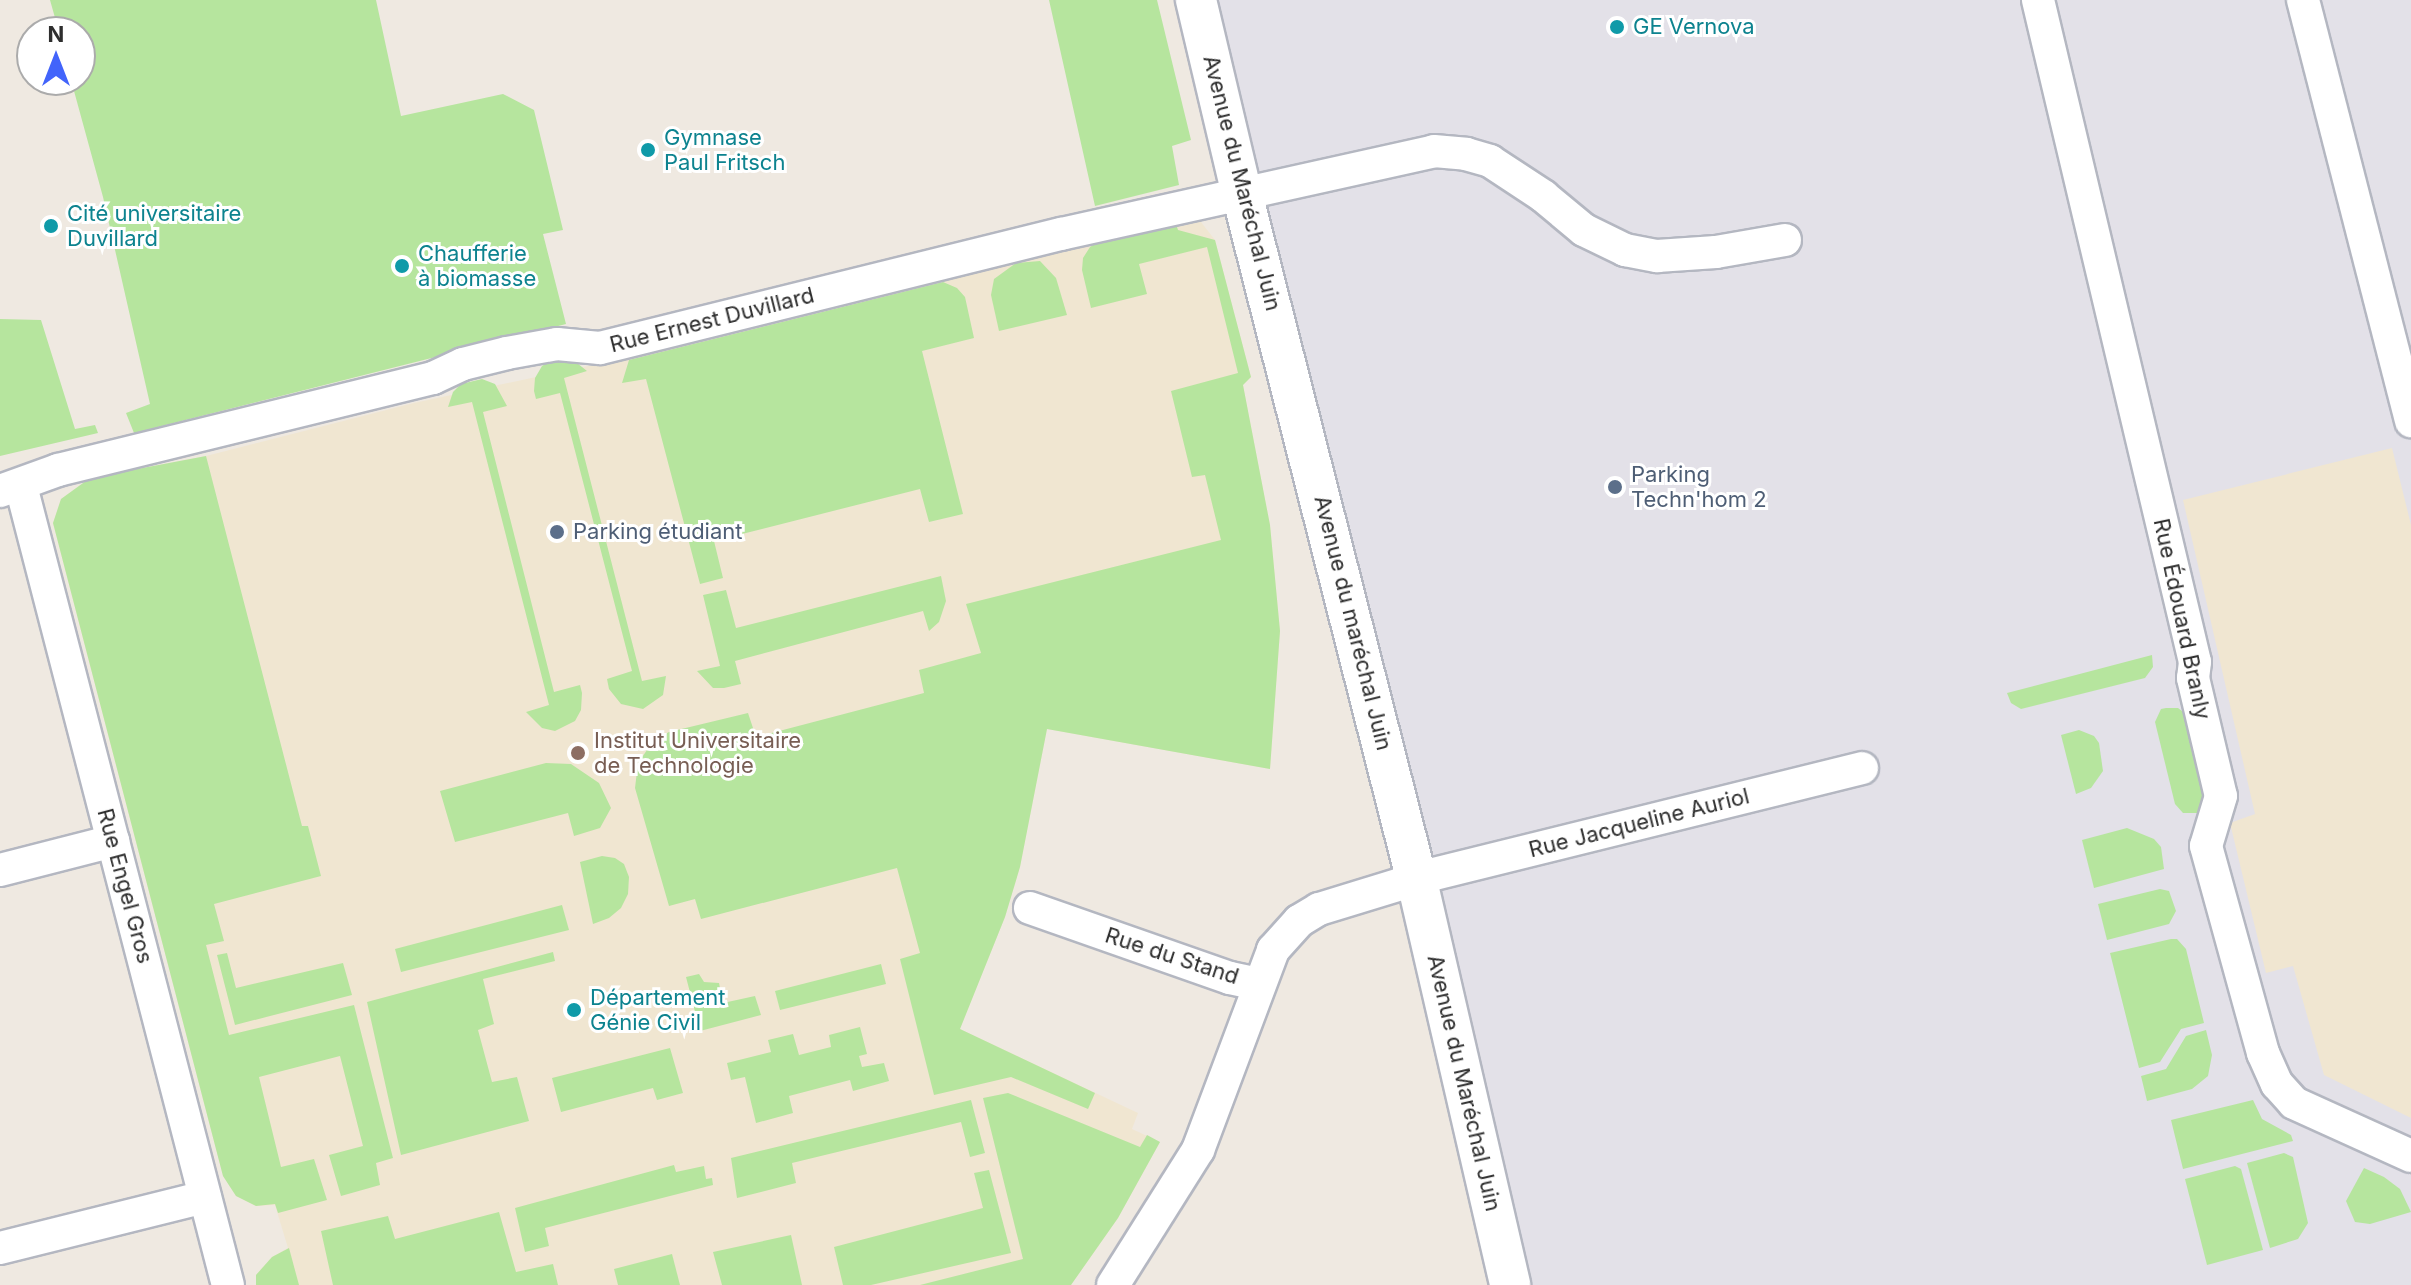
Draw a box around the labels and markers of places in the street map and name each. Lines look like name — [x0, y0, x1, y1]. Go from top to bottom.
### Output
place label: GE Vernova — [1633, 14, 1755, 40]
marker: GE Vernova — [1608, 18, 1626, 36]
place label: Gymnase Paul Fritsch — [664, 124, 785, 176]
marker: Gymnase Paul Fritsch — [639, 141, 657, 159]
place label: Cité universitaire Duvillard — [67, 200, 241, 252]
marker: Cité universitaire Duvillard — [42, 217, 60, 235]
place label: Chaufferie à biomasse — [418, 240, 536, 292]
marker: Chaufferie à biomasse — [393, 257, 411, 275]
place label: Parking Techn'hom 2 — [1631, 461, 1767, 512]
marker: Parking Techn'hom 2 — [1606, 478, 1624, 496]
place label: Parking étudiant — [573, 519, 742, 545]
marker: Parking étudiant — [548, 523, 566, 541]
place label: Institut Universitaire de Technologie — [594, 727, 801, 778]
marker: Institut Universitaire de Technologie — [569, 744, 587, 762]
place label: Département Génie Civil — [590, 984, 725, 1036]
marker: Département Génie Civil — [565, 1001, 583, 1019]

